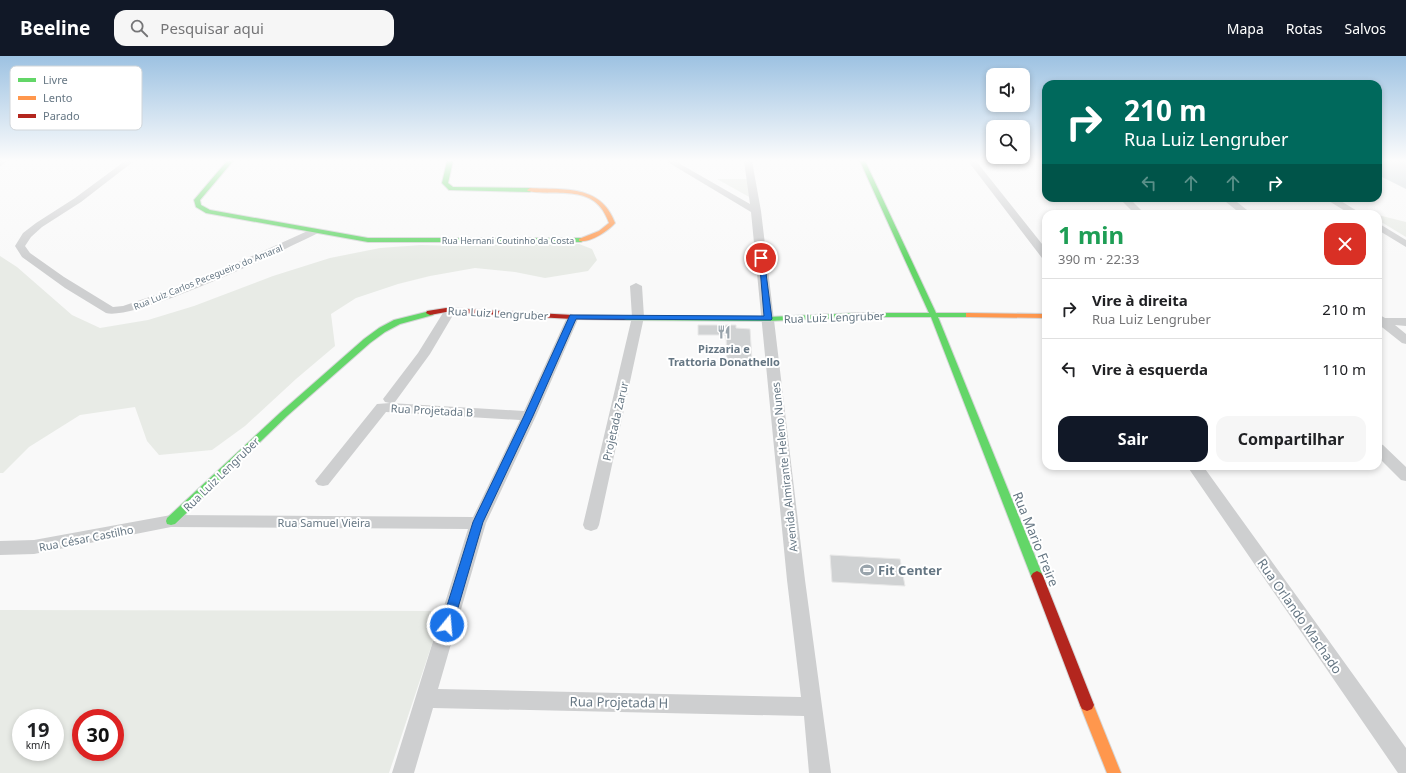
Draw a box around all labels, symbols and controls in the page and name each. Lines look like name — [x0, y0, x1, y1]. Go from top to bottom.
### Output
search box — [114, 10, 394, 46]
text: Beeline — [20, 15, 90, 41]
icon: search — [128, 17, 150, 39]
text: Pesquisar aqui — [160, 18, 264, 38]
text: Mapa — [1227, 19, 1264, 38]
text: Rotas — [1286, 19, 1323, 38]
text: Salvos — [1345, 19, 1386, 38]
legend — [10, 66, 142, 130]
map controls — [986, 68, 1030, 164]
button: sound — [986, 68, 1030, 112]
text: Livre — [43, 72, 68, 87]
text: Lento — [43, 90, 73, 105]
text: 210 m — [1124, 91, 1207, 129]
icon: right — [1058, 96, 1110, 148]
text: Parado — [43, 108, 80, 123]
button: search — [986, 120, 1030, 164]
text: Rua Luiz Lengruber — [1124, 127, 1288, 151]
icon: left — [1138, 172, 1160, 194]
icon: ahead — [1180, 172, 1202, 194]
icon: ahead — [1222, 172, 1244, 194]
icon: right — [1264, 172, 1286, 194]
text: 1 min — [1058, 218, 1124, 251]
button: close — [1324, 223, 1366, 265]
street label: Rua Hernani Coutinho da Costa — [442, 234, 574, 247]
street label: Rua Luiz Carlos Pecegueiro do Amaral — [131, 241, 285, 313]
pin — [744, 241, 778, 275]
icon: arrive — [750, 247, 772, 269]
text: 390 m · 22:33 — [1058, 250, 1139, 268]
text: Vire à direita — [1092, 290, 1188, 310]
icon: right — [1058, 298, 1080, 320]
text: 210 m — [1322, 299, 1366, 319]
street label: Rua Luiz Lengruber — [447, 303, 549, 323]
street label: Rua Luiz Lengruber — [784, 308, 885, 326]
text: Rua Luiz Lengruber — [1092, 310, 1211, 328]
restaurant icon: Pizzaria e Trattoria Donathello — [716, 324, 732, 340]
place label: Pizzaria e Trattoria Donathello — [668, 341, 780, 369]
icon: left — [1058, 358, 1080, 380]
text: Vire à esquerda — [1092, 359, 1208, 379]
text: 110 m — [1322, 359, 1366, 379]
street label: Projetada Zarur — [599, 379, 632, 462]
street label: Avenida Almirante Heleno Nunes — [768, 381, 800, 553]
street label: Rua Projetada B — [390, 400, 474, 420]
button: Sair — [1058, 416, 1208, 462]
button: Compartilhar — [1216, 416, 1366, 462]
street label: Rua Luiz Lengruber — [180, 433, 263, 514]
street label: Rua Mario Freire — [1009, 489, 1063, 589]
street label: Rua Samuel Vieira — [278, 515, 370, 530]
street label: Rua César Castilho — [37, 521, 135, 555]
street label: Rua Orlando Machado — [1253, 555, 1347, 677]
place label: Fit Center — [878, 561, 942, 579]
sports icon: Fit Center — [859, 562, 875, 578]
position arrow — [426, 604, 468, 646]
street label: Rua Projetada H — [570, 692, 668, 712]
speed limit sign: 30 — [72, 709, 124, 761]
text: 19 — [27, 716, 49, 743]
text: km/h — [26, 738, 50, 752]

